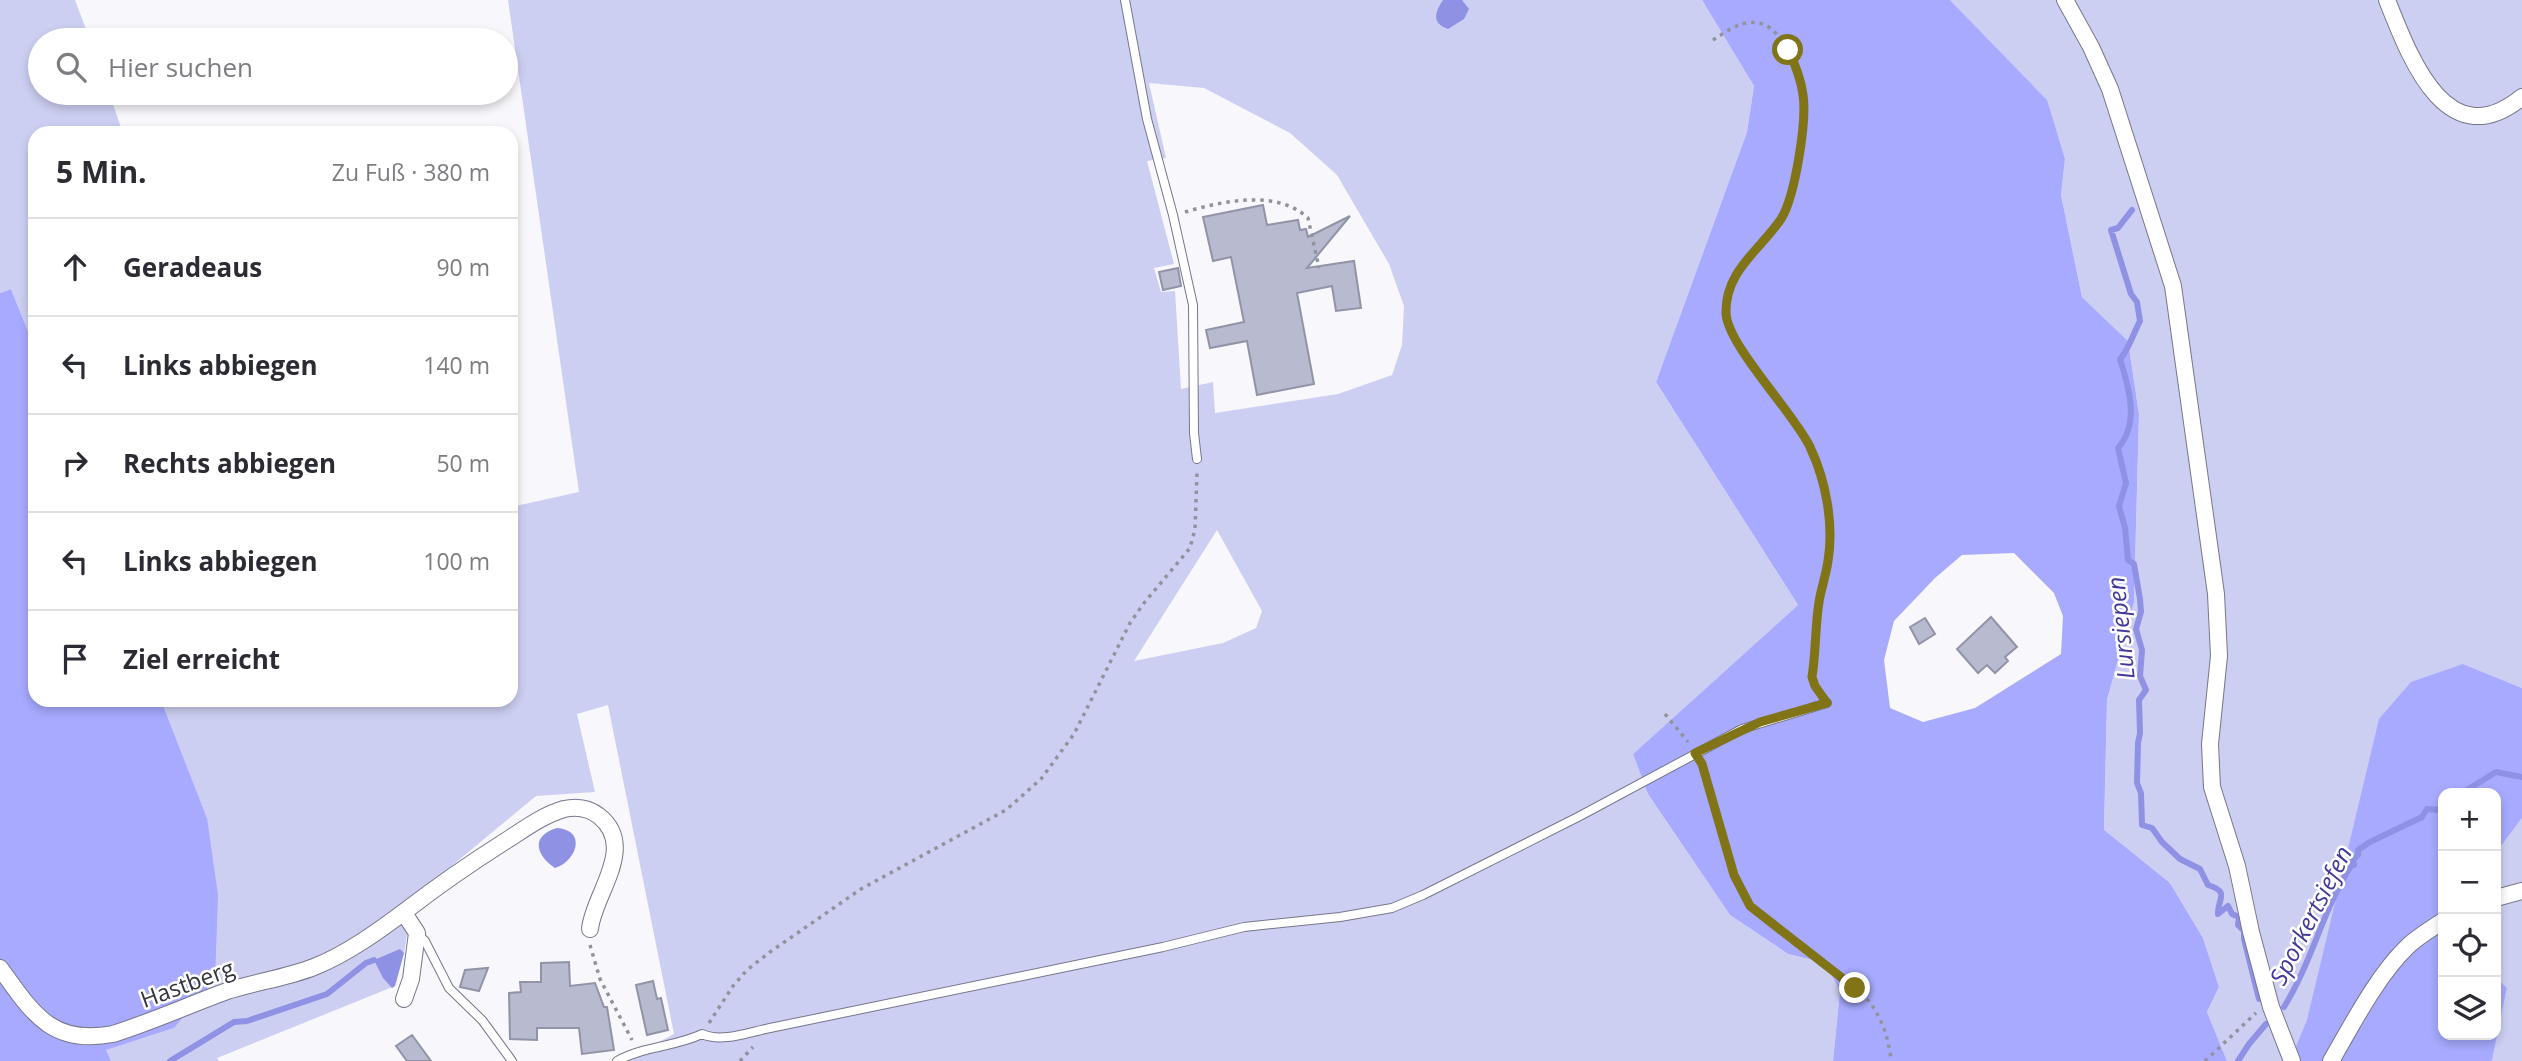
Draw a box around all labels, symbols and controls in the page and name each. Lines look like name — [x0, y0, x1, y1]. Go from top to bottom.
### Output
search box — [28, 28, 518, 105]
route start — [1772, 34, 1803, 65]
icon: search — [52, 48, 90, 86]
text: Hier suchen — [108, 49, 253, 85]
text: 5 Min. — [56, 151, 147, 192]
text: Zu Fuß · 380 m — [332, 156, 490, 188]
icon: ahead — [56, 248, 94, 286]
text: Geradeaus — [123, 249, 262, 285]
text: 90 m — [436, 251, 490, 283]
icon: left — [56, 346, 94, 384]
text: Links abbiegen — [123, 347, 318, 383]
text: 140 m — [423, 349, 490, 381]
icon: right — [56, 444, 94, 482]
text: Rechts abbiegen — [123, 445, 336, 481]
text: 50 m — [436, 447, 490, 479]
icon: left — [56, 542, 94, 580]
text: Links abbiegen — [123, 543, 318, 579]
text: 100 m — [423, 545, 490, 577]
water label: Lursiepen — [2098, 575, 2142, 681]
icon: arrive — [56, 640, 94, 678]
text: Ziel erreicht — [123, 641, 280, 677]
map controls — [2438, 788, 2501, 1040]
button: + — [2438, 788, 2501, 851]
water label: Sporkertsiefen — [2261, 840, 2359, 990]
button: − — [2438, 851, 2501, 914]
button: locate — [2438, 914, 2501, 977]
street label: Hastberg — [136, 951, 239, 1015]
route end — [1839, 972, 1870, 1003]
button: layers — [2438, 977, 2501, 1040]

